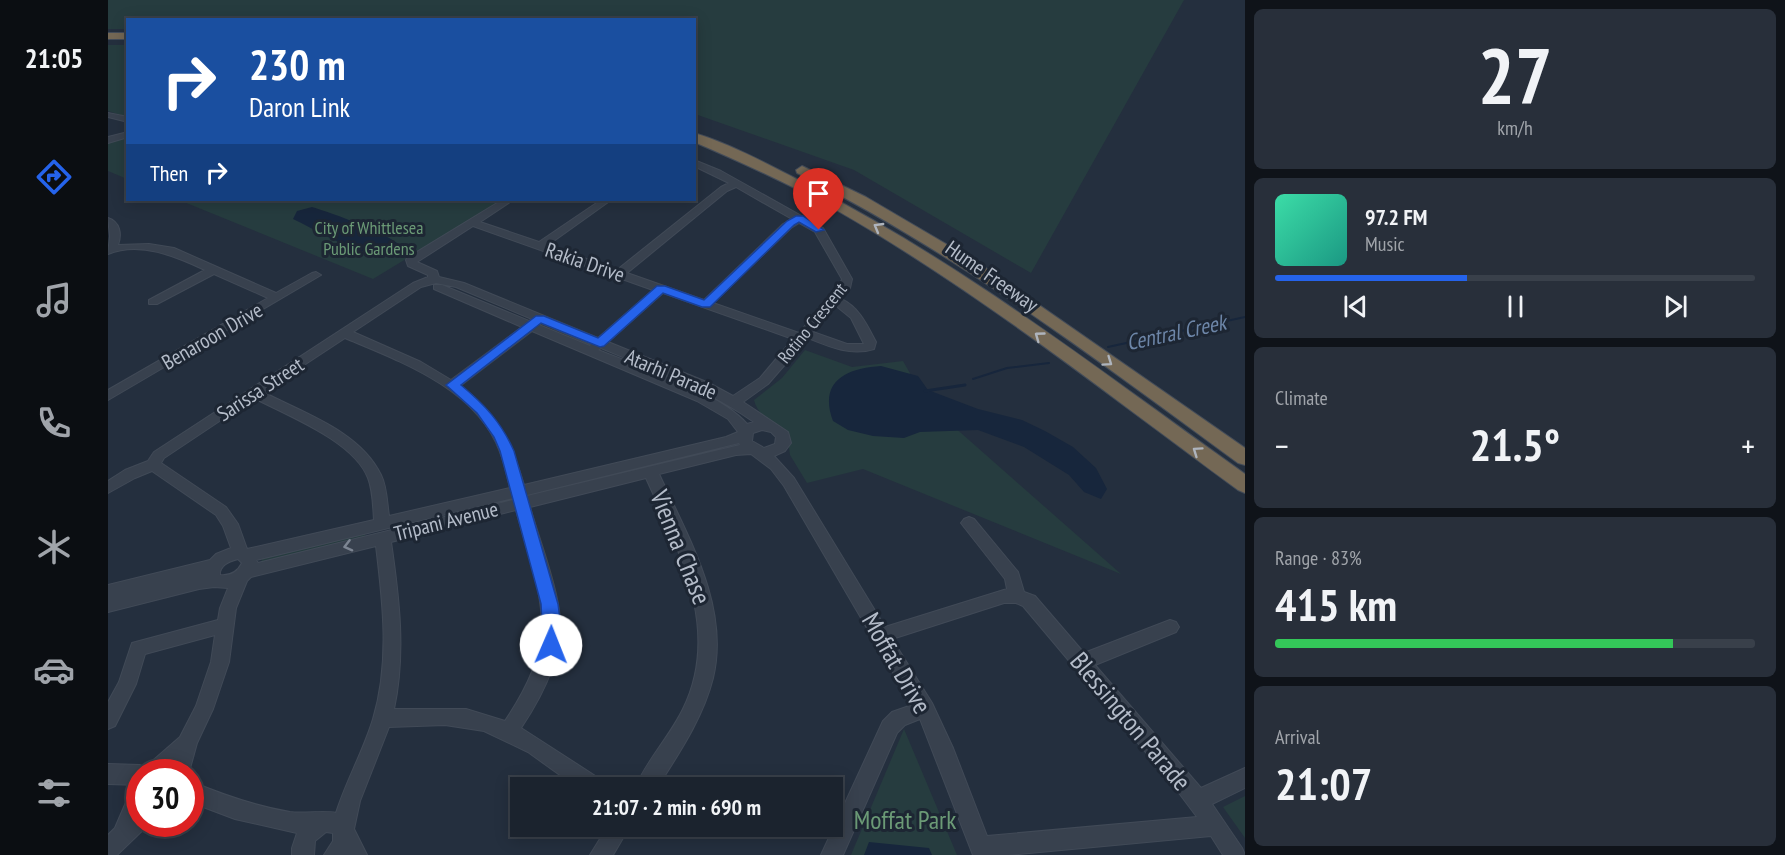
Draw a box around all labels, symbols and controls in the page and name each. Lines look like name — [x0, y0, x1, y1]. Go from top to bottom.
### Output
text: 27 — [1478, 25, 1552, 126]
text: 230 m — [249, 37, 346, 92]
text: 21:05 — [25, 41, 83, 75]
icon: right — [150, 42, 228, 120]
text: Daron Link — [249, 90, 350, 124]
text: km/h — [1497, 115, 1533, 141]
icon: directions — [33, 156, 75, 198]
icon: right — [200, 156, 233, 189]
text: Then — [150, 159, 188, 187]
pin — [793, 168, 844, 230]
icon: arrive — [802, 177, 835, 210]
text: 97.2 FM — [1365, 203, 1427, 231]
park label: City of Whittlesea Public Gardens — [315, 216, 423, 260]
one-way arrow — [874, 223, 884, 234]
text: Music — [1365, 231, 1405, 257]
street label: Hume Freeway — [940, 234, 1044, 318]
street label: Rakia Drive — [542, 236, 628, 288]
street label: Rotino Crescent — [773, 278, 851, 368]
icon: music — [33, 279, 75, 321]
icon: previous — [1339, 290, 1372, 323]
icon: pause — [1499, 290, 1532, 323]
icon: next — [1659, 290, 1692, 323]
street label: Benaroon Drive — [157, 296, 267, 376]
water label: Central Creek — [1124, 307, 1231, 356]
one-way arrow — [1035, 333, 1046, 344]
street label: Atarhi Parade — [621, 343, 721, 405]
street label: Sarissa Street — [211, 351, 309, 427]
one-way arrow — [1102, 355, 1113, 366]
text: Climate — [1275, 385, 1328, 411]
icon: phone — [33, 402, 75, 444]
text: 21.5° — [1470, 415, 1560, 473]
text: − — [1275, 424, 1289, 467]
text: + — [1741, 424, 1755, 467]
one-way arrow — [1193, 447, 1204, 458]
street label: Vienna Chase — [643, 484, 719, 609]
street label: Tripani Avenue — [391, 495, 501, 547]
icon: climate — [33, 526, 75, 568]
one-way arrow — [344, 538, 354, 551]
text: Range · 83% — [1275, 545, 1362, 571]
text: 415 km — [1275, 575, 1397, 633]
street label: Moffat Drive — [855, 607, 939, 719]
position arrow — [519, 613, 583, 677]
street label: Blessington Parade — [1063, 645, 1199, 797]
icon: car — [33, 649, 75, 691]
text: Arrival — [1275, 724, 1320, 750]
text: 21:07 — [1275, 754, 1372, 812]
speed limit sign: 30 — [126, 759, 204, 837]
icon: filters — [33, 772, 75, 814]
text: 21:07 · 2 min · 690 m — [592, 793, 761, 821]
park label: Moffat Park — [854, 803, 956, 836]

